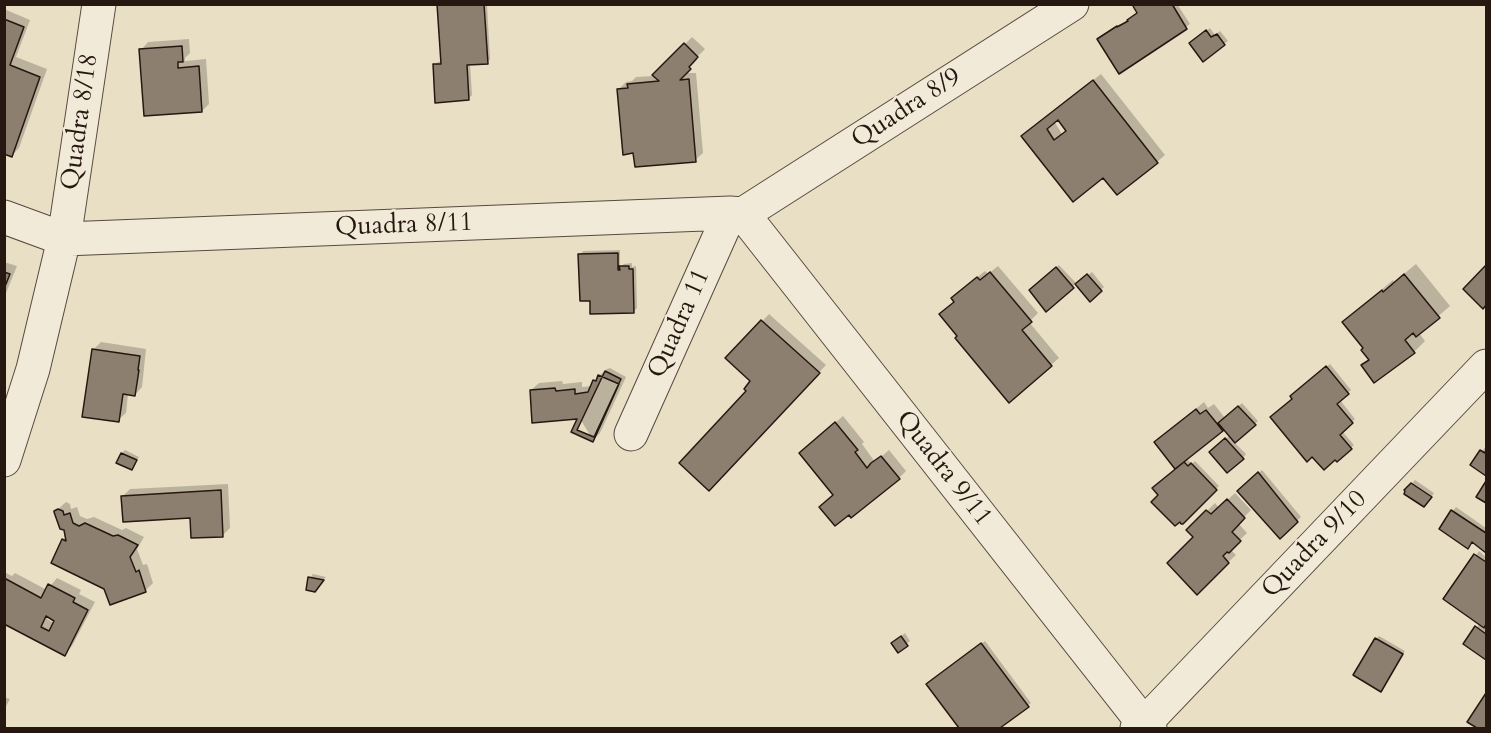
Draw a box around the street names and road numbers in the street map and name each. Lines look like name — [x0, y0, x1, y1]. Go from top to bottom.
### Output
street label: Quadra 8/18 — [56, 52, 106, 192]
street label: Quadra 8/9 — [846, 62, 968, 156]
street label: Quadra 8/11 — [335, 208, 473, 244]
street label: Quadra 11 — [642, 265, 718, 383]
street label: Quadra 9/11 — [888, 405, 998, 533]
street label: Quadra 9/10 — [1256, 485, 1374, 605]

